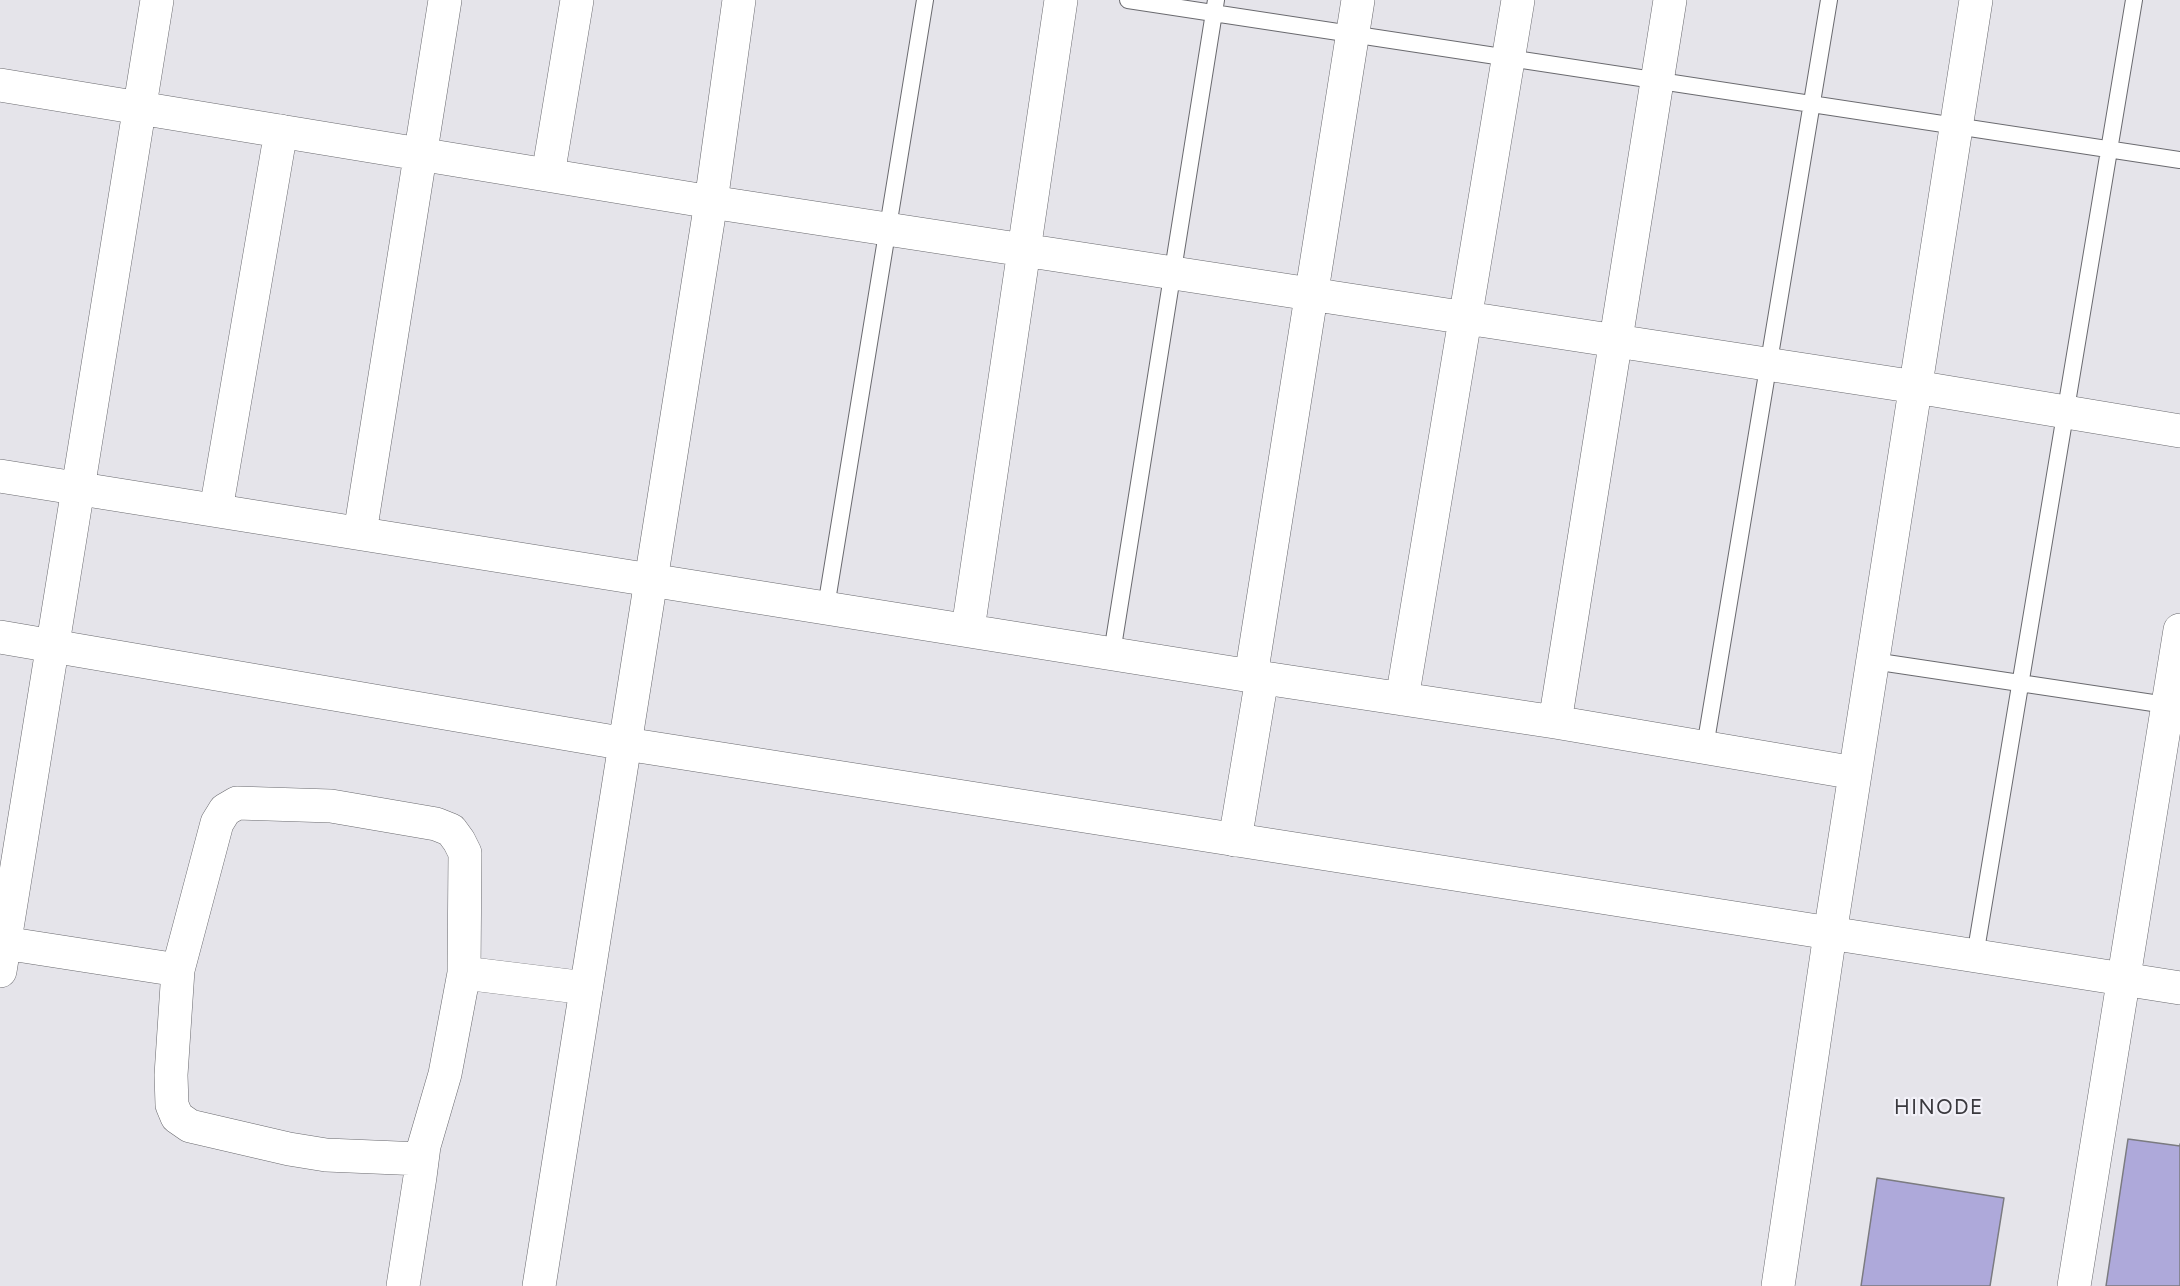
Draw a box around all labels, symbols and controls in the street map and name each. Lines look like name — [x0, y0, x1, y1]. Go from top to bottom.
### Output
district label: HINODE — [1894, 1095, 1984, 1121]

